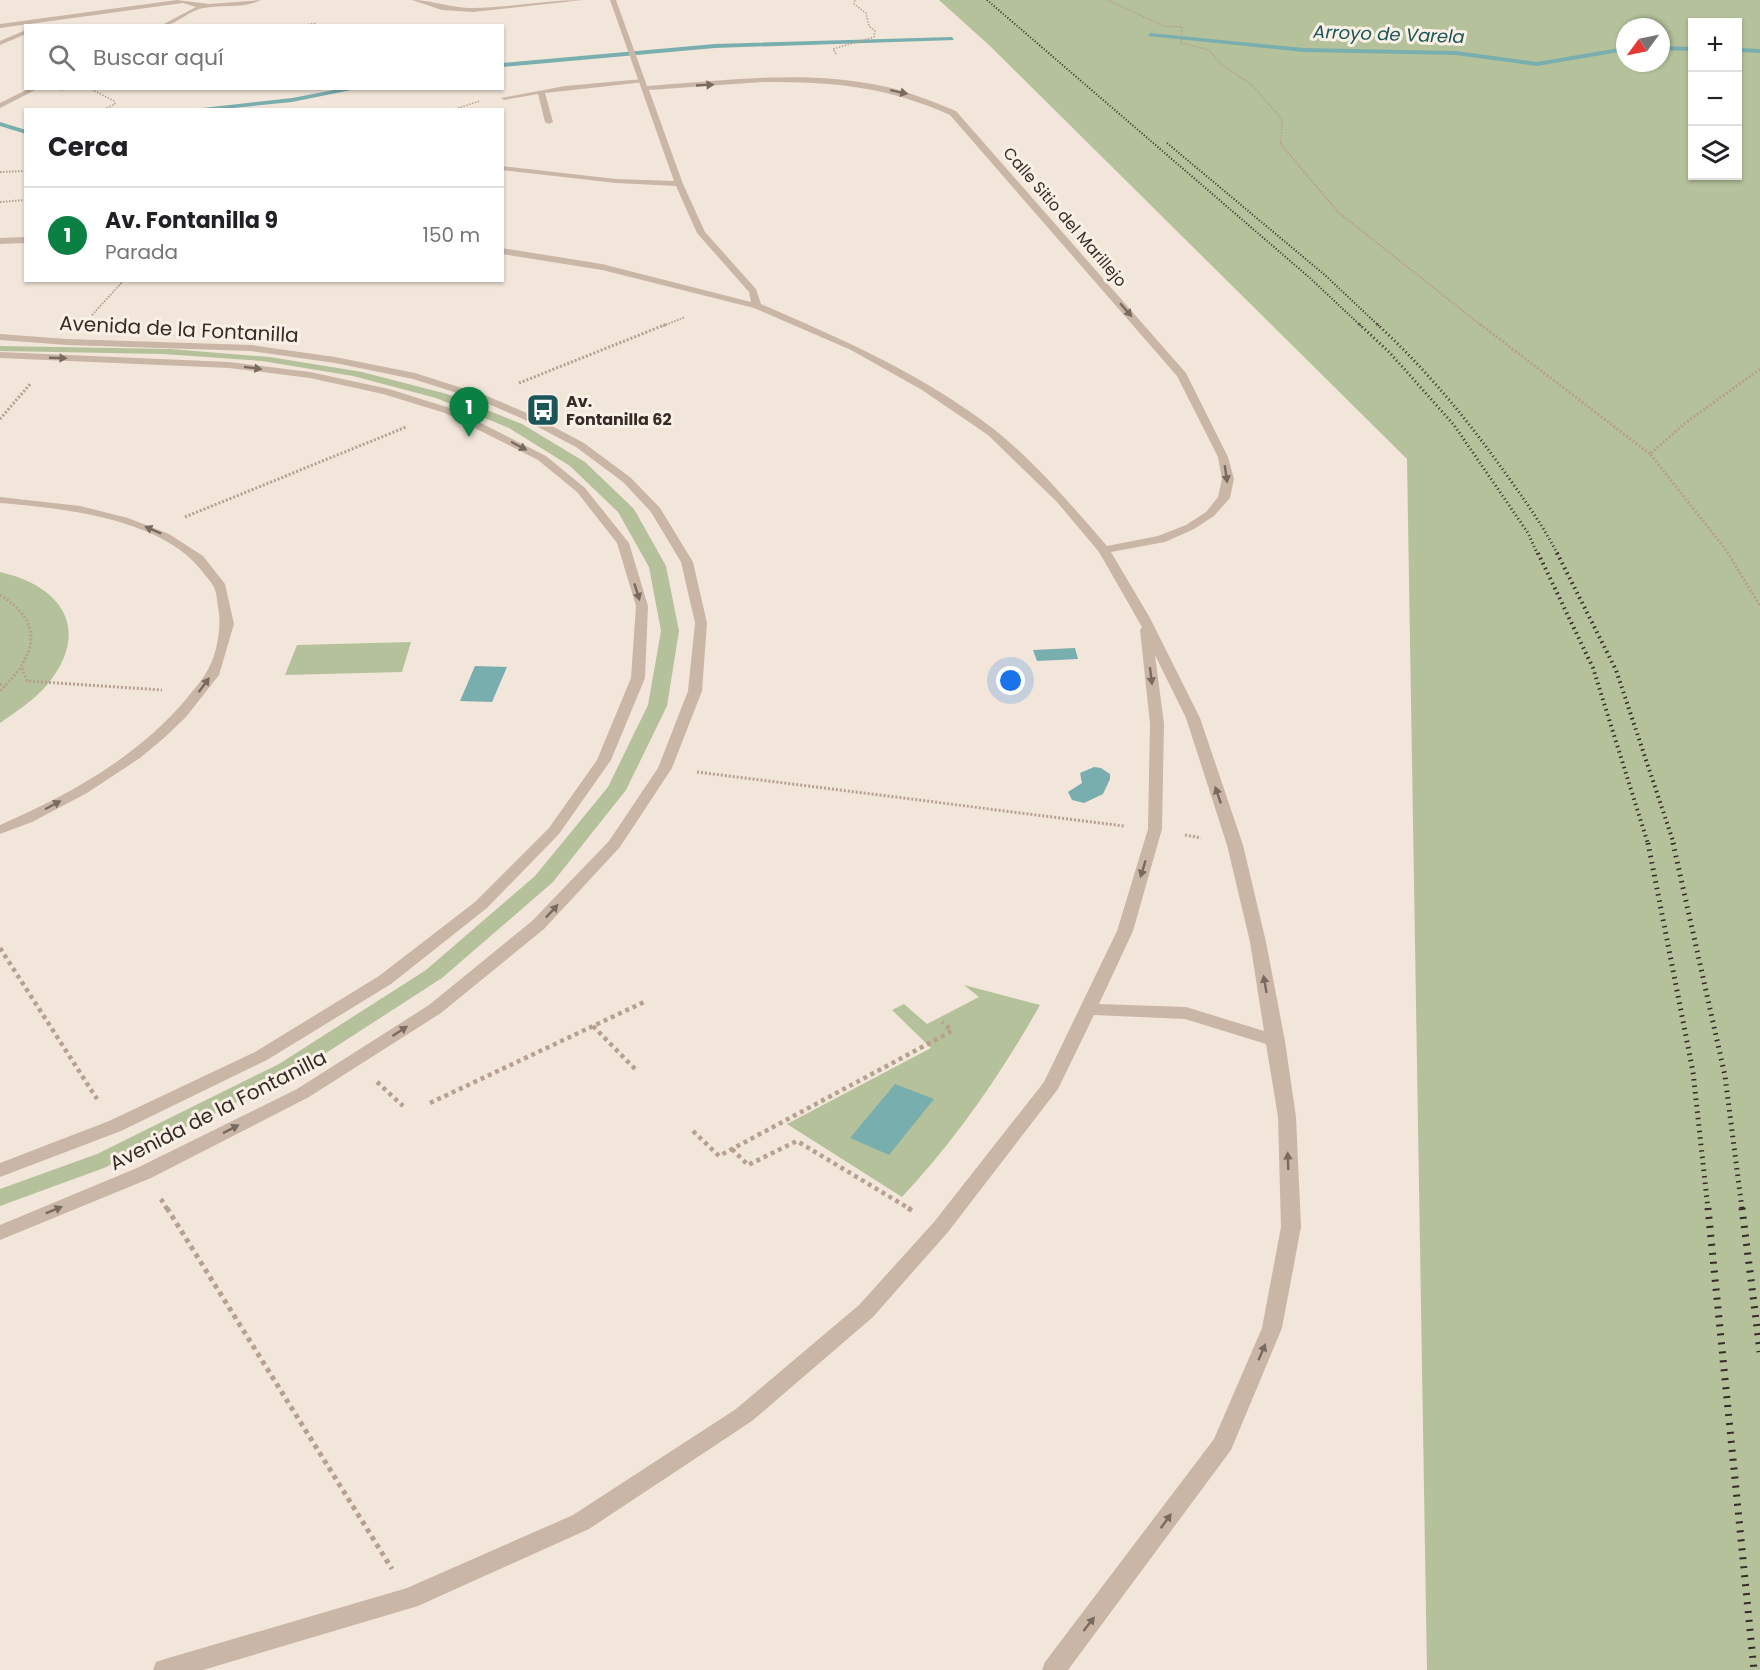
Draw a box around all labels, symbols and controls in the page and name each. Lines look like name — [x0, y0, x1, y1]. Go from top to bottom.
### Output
north arrow — [1616, 18, 1670, 72]
map controls — [1688, 18, 1742, 180]
button: + — [1688, 18, 1742, 72]
water label: Arroyo de Varela — [1312, 19, 1465, 49]
search box — [24, 24, 504, 90]
icon: search — [45, 41, 78, 74]
text: Buscar aquí — [93, 42, 224, 73]
button: − — [1688, 72, 1742, 126]
one-way arrow — [695, 80, 714, 89]
one-way arrow — [889, 88, 908, 97]
button: layers — [1688, 126, 1742, 180]
text: Cerca — [48, 129, 128, 165]
street label: Calle Sitio del Marillejo — [998, 142, 1132, 292]
text: Av. Fontanilla 9 — [105, 205, 278, 236]
text: 1 — [64, 221, 71, 249]
text: 150 m — [423, 221, 480, 249]
text: Parada — [105, 238, 178, 266]
one-way arrow — [1119, 302, 1132, 317]
street label: Avenida de la Fontanilla — [59, 309, 299, 349]
one-way arrow — [49, 353, 68, 363]
one-way arrow — [244, 363, 263, 372]
pin: 1 — [450, 388, 488, 437]
place label: Av. Fontanilla 62 — [566, 390, 672, 431]
bus stop icon: Av. Fontanilla 62 — [525, 392, 561, 428]
one-way arrow — [511, 441, 528, 451]
one-way arrow — [1221, 465, 1230, 484]
one-way arrow — [145, 526, 162, 535]
one-way arrow — [633, 583, 642, 601]
your location — [996, 666, 1025, 695]
one-way arrow — [1147, 667, 1156, 686]
one-way arrow — [198, 678, 210, 694]
one-way arrow — [1213, 786, 1223, 804]
one-way arrow — [44, 800, 61, 810]
one-way arrow — [1138, 860, 1147, 878]
one-way arrow — [545, 903, 559, 918]
one-way arrow — [1261, 974, 1270, 993]
one-way arrow — [392, 1026, 408, 1037]
street label: Avenida de la Fontanilla — [105, 1043, 331, 1177]
one-way arrow — [223, 1125, 240, 1134]
one-way arrow — [1284, 1151, 1293, 1170]
one-way arrow — [45, 1205, 63, 1214]
one-way arrow — [1258, 1343, 1267, 1361]
one-way arrow — [1160, 1513, 1172, 1528]
one-way arrow — [1083, 1616, 1095, 1631]

